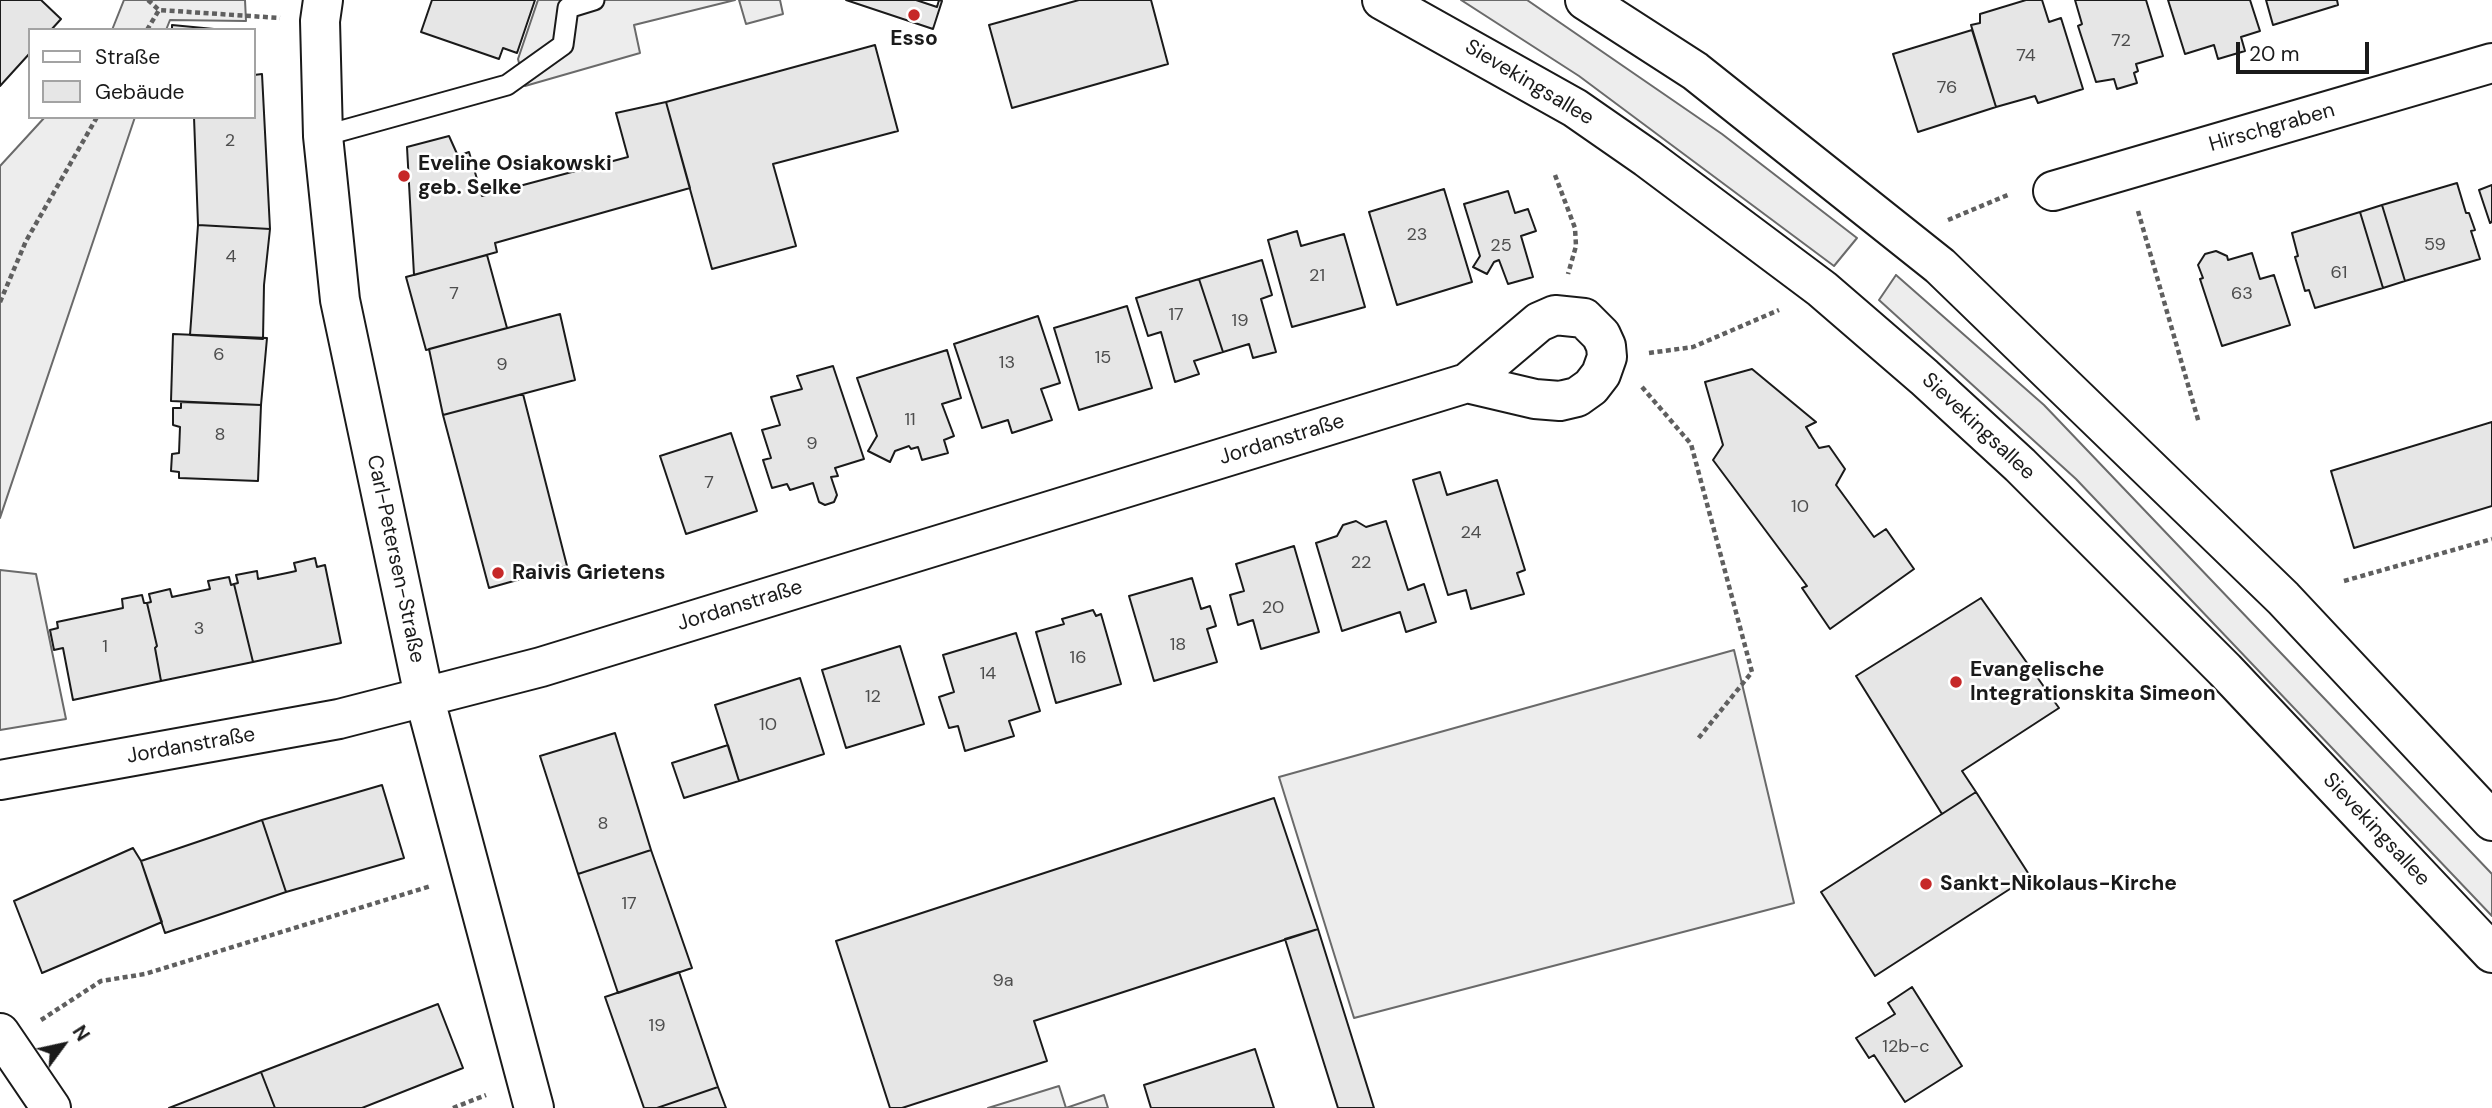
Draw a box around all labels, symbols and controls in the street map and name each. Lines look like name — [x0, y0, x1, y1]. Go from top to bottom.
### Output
marker: Esso — [906, 7, 922, 23]
place label: Esso — [890, 26, 938, 52]
legend — [28, 28, 256, 119]
scale bar — [2240, 28, 2373, 72]
house number: 72 — [2111, 30, 2131, 52]
street label: Sievekingsallee — [1460, 35, 1598, 131]
text: 20 m — [2249, 40, 2300, 68]
text: Straße — [95, 43, 160, 71]
house number: 74 — [2016, 45, 2036, 67]
house number: 76 — [1937, 77, 1957, 99]
text: Gebäude — [95, 78, 185, 106]
street label: Hirschgraben — [2206, 98, 2338, 158]
house number: 2 — [225, 130, 235, 152]
place label: Eveline Osiakowski geb. Selke — [418, 151, 612, 201]
marker: Eveline Osiakowski geb. Selke — [396, 168, 412, 184]
house number: 23 — [1406, 224, 1428, 246]
house number: 59 — [2424, 234, 2446, 256]
house number: 25 — [1490, 235, 1512, 257]
house number: 4 — [226, 246, 236, 268]
house number: 61 — [2331, 262, 2347, 284]
house number: 21 — [1309, 265, 1325, 287]
house number: 7 — [449, 283, 459, 305]
house number: 63 — [2231, 283, 2253, 305]
house number: 17 — [1168, 304, 1184, 326]
house number: 19 — [1232, 310, 1248, 332]
house number: 6 — [213, 344, 225, 366]
house number: 15 — [1095, 347, 1111, 369]
house number: 13 — [999, 352, 1015, 374]
house number: 9 — [496, 354, 508, 376]
street label: Sievekingsallee — [1916, 368, 2040, 486]
house number: 11 — [904, 409, 916, 431]
street label: Jordanstraße — [1216, 409, 1348, 471]
house number: 8 — [215, 424, 225, 446]
house number: 9 — [806, 433, 818, 455]
street label: Carl-Petersen-Straße — [361, 453, 429, 665]
house number: 7 — [704, 472, 714, 494]
house number: 10 — [1791, 496, 1809, 518]
house number: 24 — [1461, 522, 1481, 544]
house number: 22 — [1351, 552, 1371, 574]
place label: Raivis Grietens — [512, 560, 665, 586]
marker: Raivis Grietens — [490, 565, 506, 581]
street label: Jordanstraße — [674, 575, 806, 637]
house number: 20 — [1262, 597, 1284, 619]
house number: 3 — [194, 618, 204, 640]
house number: 18 — [1170, 634, 1186, 656]
house number: 1 — [102, 636, 108, 658]
house number: 16 — [1070, 647, 1086, 669]
place label: Evangelische Integrationskita Simeon — [1970, 657, 2216, 707]
house number: 14 — [980, 663, 996, 685]
marker: Evangelische Integrationskita Simeon — [1948, 674, 1964, 690]
house number: 12 — [865, 686, 881, 708]
house number: 10 — [759, 714, 777, 736]
street label: Jordanstraße — [125, 722, 257, 770]
street label: Sievekingsallee — [2317, 768, 2435, 892]
house number: 8 — [598, 813, 608, 835]
place label: Sankt-Nikolaus-Kirche — [1940, 871, 2177, 897]
marker: Sankt-Nikolaus-Kirche — [1918, 876, 1934, 892]
house number: 17 — [621, 893, 637, 915]
house number: 9a — [992, 970, 1014, 992]
north arrow — [28, 1010, 98, 1080]
house number: 19 — [649, 1015, 665, 1037]
text: N — [67, 1021, 95, 1046]
house number: 12b-c — [1882, 1036, 1930, 1058]

